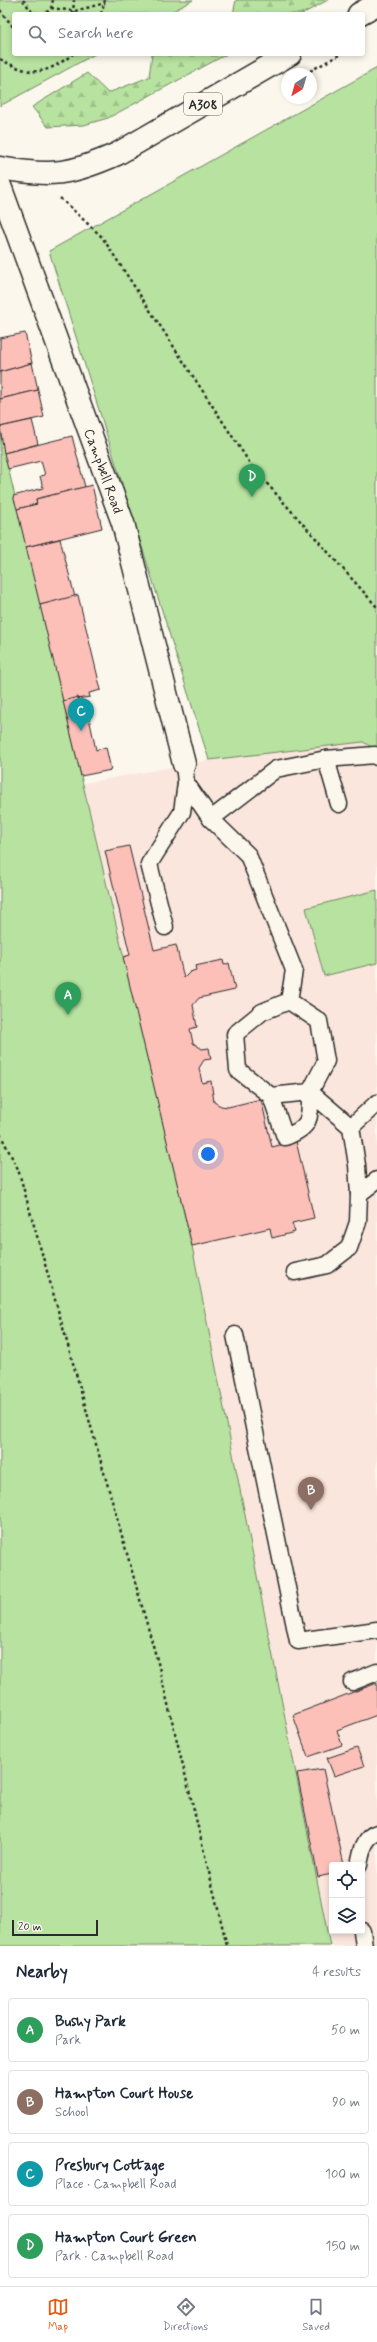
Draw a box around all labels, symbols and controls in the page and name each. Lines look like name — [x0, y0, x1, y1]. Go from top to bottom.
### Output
search box — [12, 12, 365, 56]
icon: search — [26, 23, 48, 45]
text: Search here — [58, 24, 134, 44]
north arrow — [281, 68, 317, 104]
road number: A308 — [184, 93, 222, 115]
street label: Campbell Road — [79, 426, 127, 516]
pin: D — [239, 464, 265, 497]
pin: C — [68, 698, 94, 731]
pin: A — [55, 982, 81, 1015]
your location — [198, 1144, 218, 1164]
pin: B — [298, 1477, 324, 1510]
map controls — [329, 1862, 365, 1934]
button: locate — [329, 1862, 365, 1898]
button: layers — [329, 1898, 365, 1934]
scale bar — [12, 1918, 98, 1937]
text: 20 m — [18, 1920, 41, 1934]
text: Nearby — [16, 1961, 68, 1983]
text: 4 results — [312, 1964, 361, 1981]
text: Bushy Park — [55, 2012, 126, 2032]
text: A — [26, 2022, 34, 2039]
text: 50 m — [331, 2022, 360, 2039]
text: Park — [55, 2032, 81, 2049]
text: Hampton Court House — [55, 2084, 193, 2104]
text: B — [26, 2094, 34, 2111]
text: 90 m — [332, 2094, 360, 2111]
text: School — [55, 2104, 89, 2121]
text: Presbury Cottage — [55, 2156, 165, 2176]
text: C — [25, 2166, 35, 2183]
text: 100 m — [325, 2166, 360, 2183]
text: Place · Campbell Road — [55, 2176, 176, 2193]
text: Hampton Court Green — [55, 2228, 197, 2248]
text: D — [26, 2238, 34, 2255]
text: 150 m — [326, 2238, 360, 2255]
text: Park · Campbell Road — [55, 2248, 174, 2265]
tab: Map — [47, 2296, 69, 2334]
tab: Directions — [163, 2296, 208, 2334]
tab: Saved — [302, 2296, 330, 2334]

